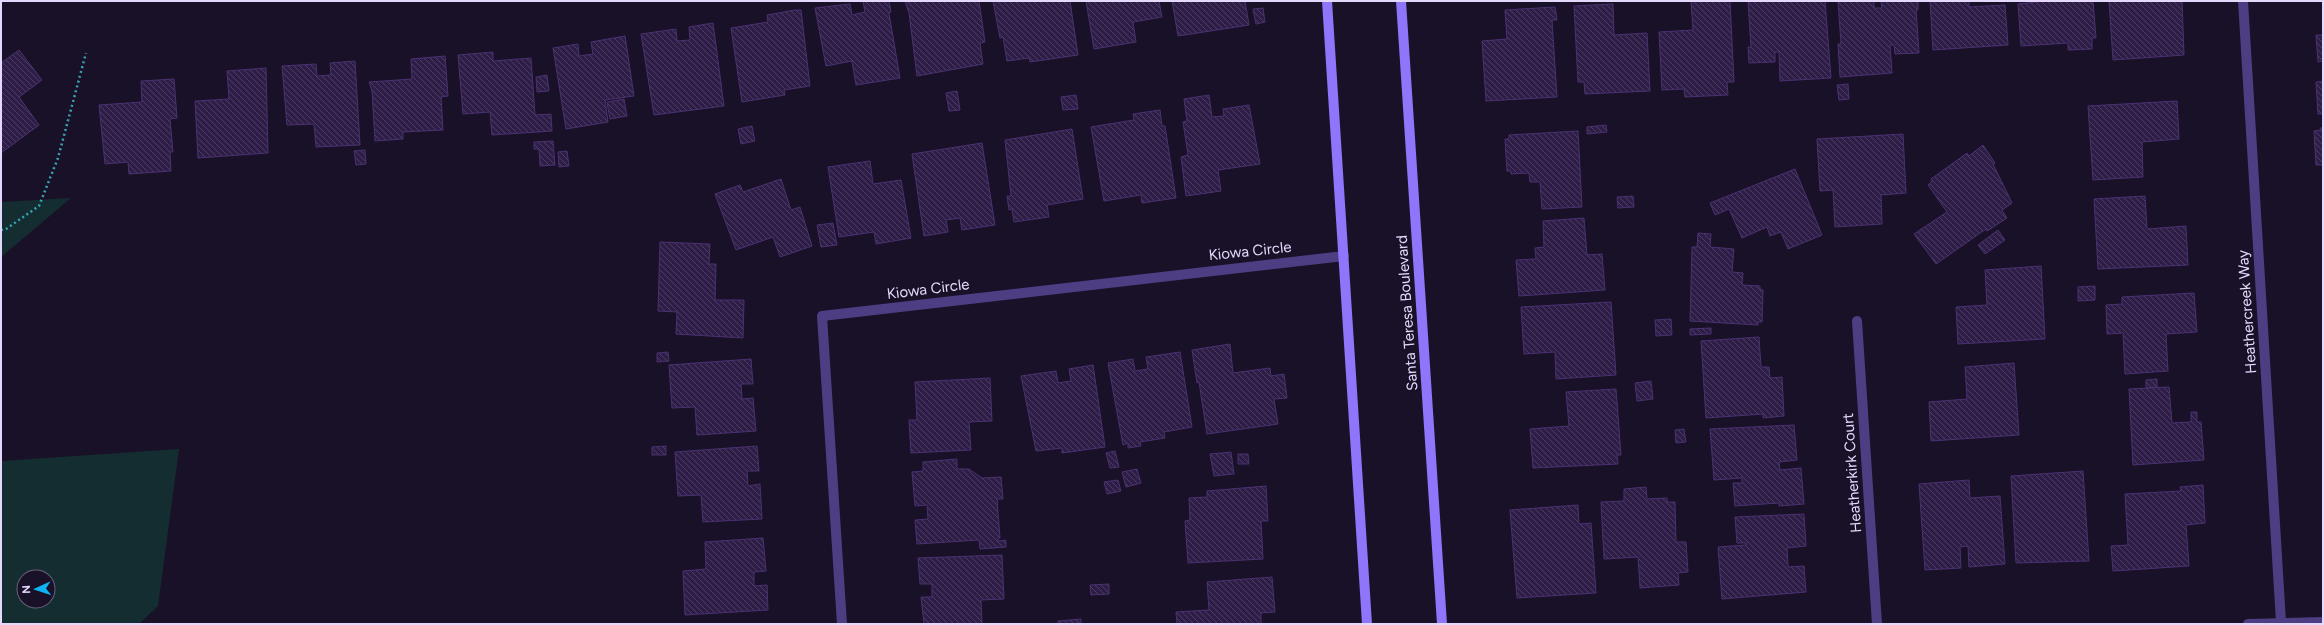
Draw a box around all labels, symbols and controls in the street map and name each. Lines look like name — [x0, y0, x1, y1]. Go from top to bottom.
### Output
street label: Santa Teresa Boulevard — [1393, 235, 1421, 391]
street label: Kiowa Circle — [1208, 238, 1292, 264]
street label: Heathercreek Way — [2234, 249, 2260, 375]
street label: Kiowa Circle — [886, 275, 970, 303]
street label: Heatherkirk Court — [1839, 412, 1865, 533]
north arrow — [16, 569, 56, 609]
text: N — [20, 585, 33, 594]

